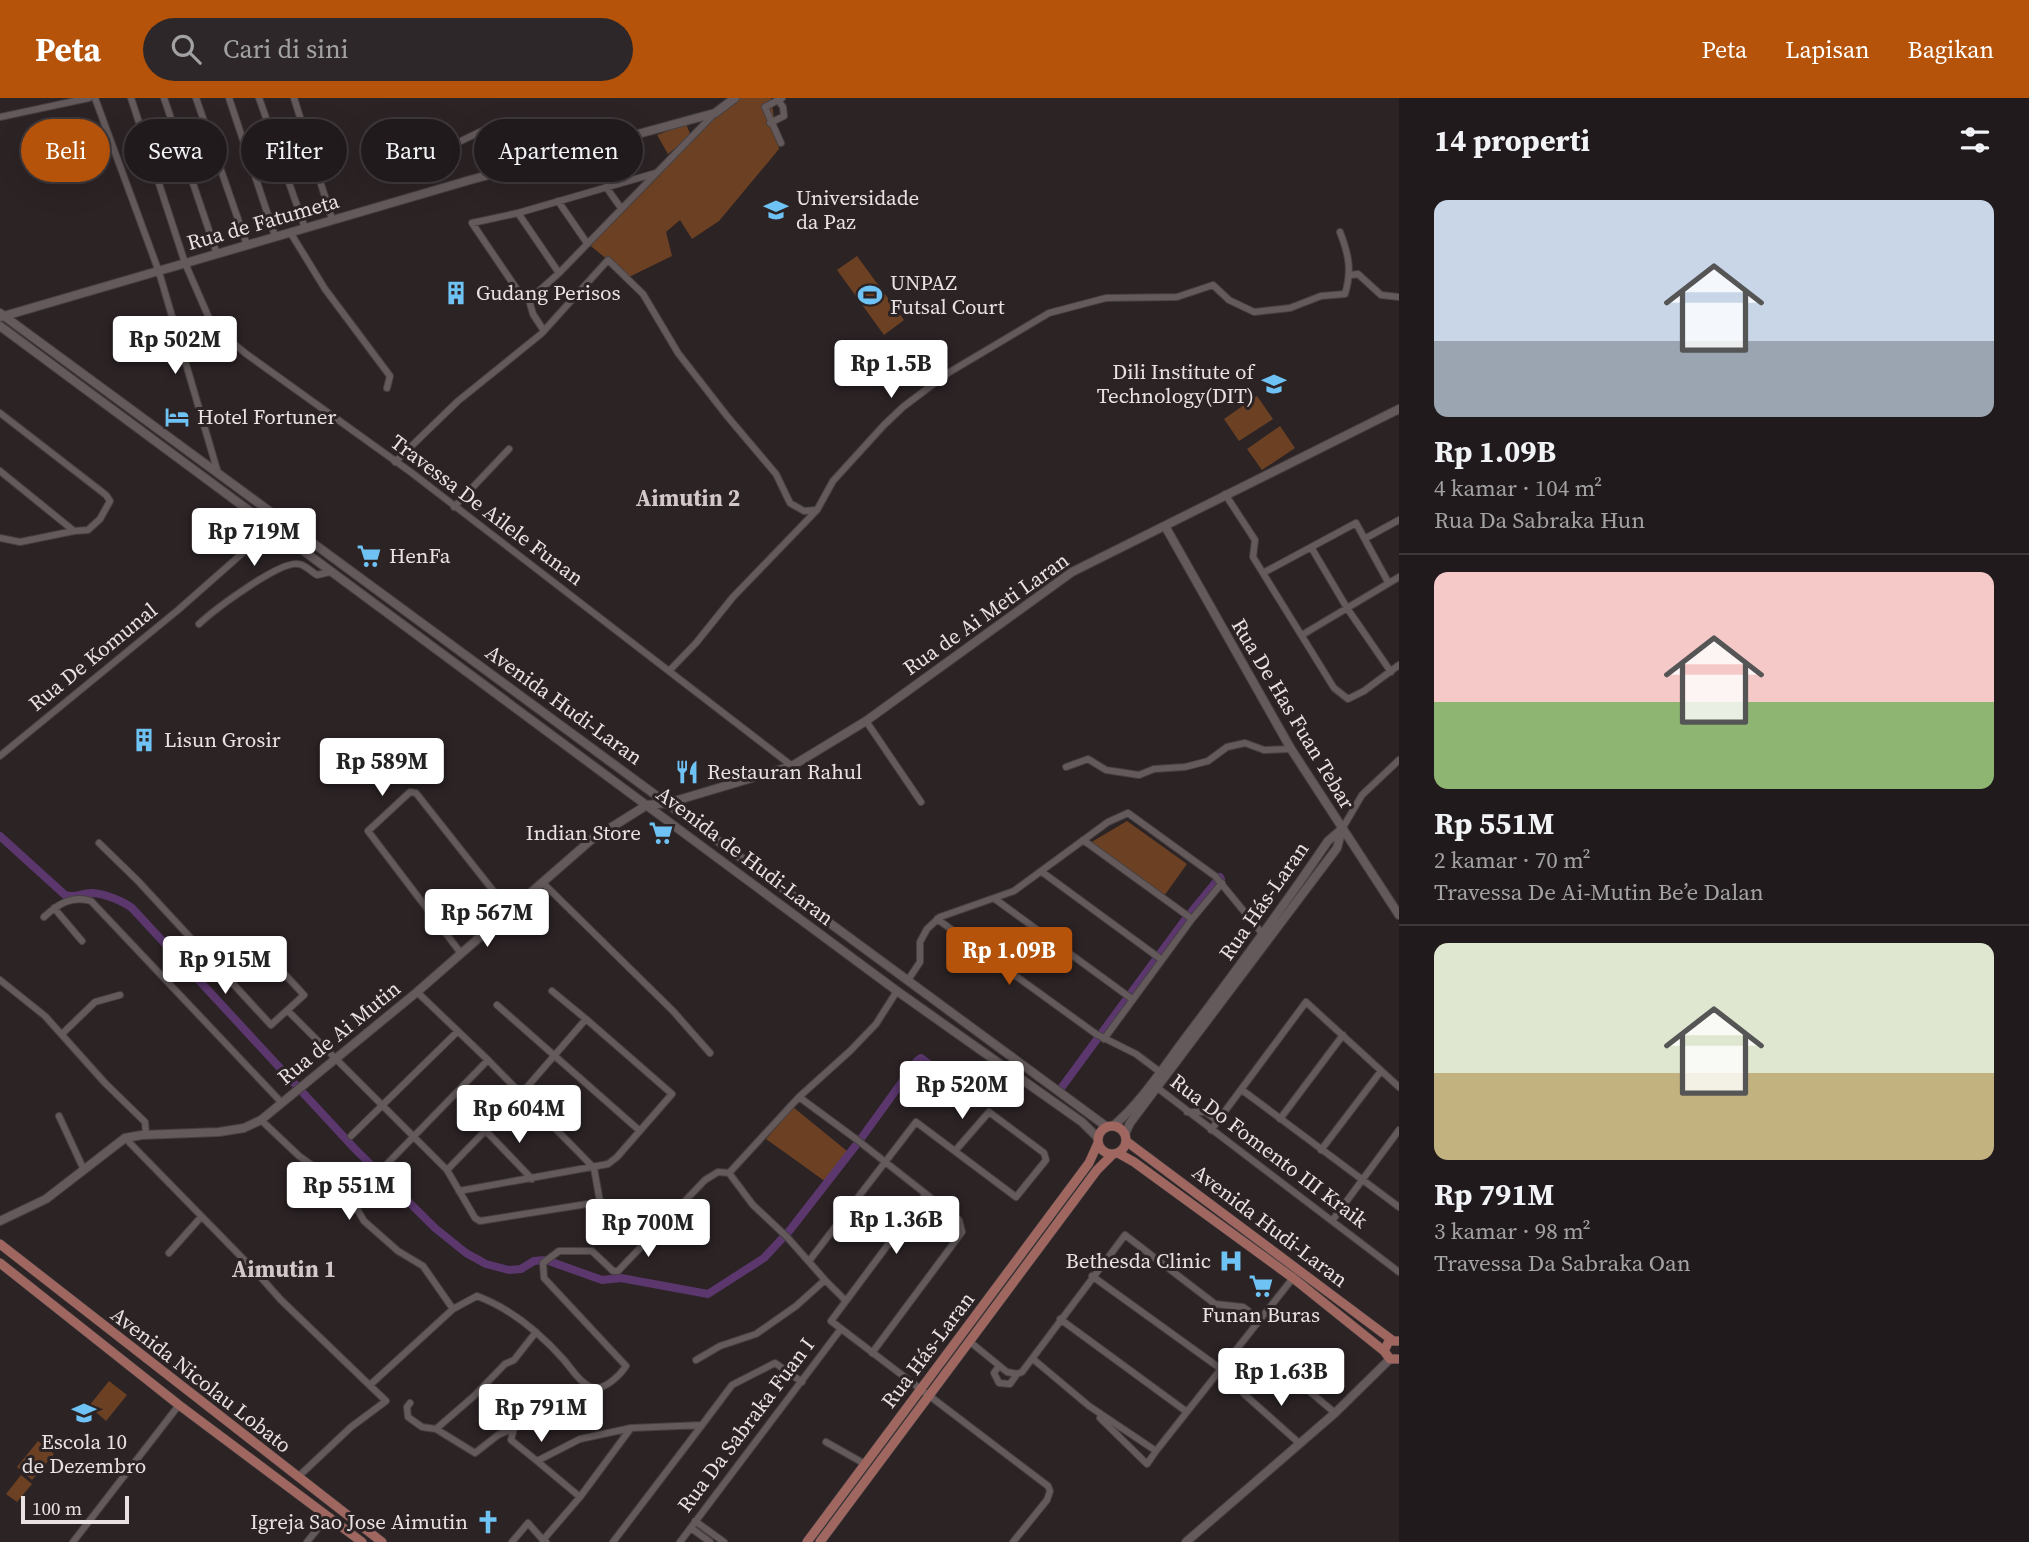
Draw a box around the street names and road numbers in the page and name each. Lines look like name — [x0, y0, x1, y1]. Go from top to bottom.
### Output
street label: Rua de Fatumeta — [183, 186, 343, 257]
street label: Travessa De Ailele Funan — [385, 427, 590, 592]
street label: Rua de Ai Meti Laran — [897, 545, 1075, 682]
street label: Rua De Komunal — [22, 596, 163, 717]
street label: Rua De Has Fuan Tebar — [1225, 613, 1362, 815]
street label: Avenida Hudi-Laran — [480, 638, 649, 772]
street label: Avenida de Hudi-Laran — [651, 779, 840, 932]
street label: Rua Hás-Laran — [1212, 835, 1315, 966]
street label: Rua de Ai Mutin — [271, 974, 406, 1091]
street label: Rua Do Fomento III Kraik — [1165, 1067, 1374, 1235]
street label: Avenida Hudi-Laran — [1187, 1158, 1354, 1294]
street label: Rua Hás-Laran — [874, 1285, 981, 1414]
street label: Avenida Nicolau Lobato — [105, 1300, 298, 1459]
street label: Rua Da Sabraka Fuan I — [670, 1331, 821, 1518]

